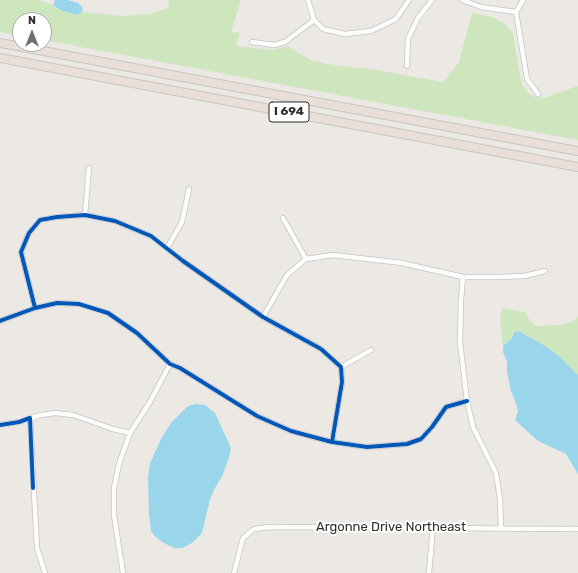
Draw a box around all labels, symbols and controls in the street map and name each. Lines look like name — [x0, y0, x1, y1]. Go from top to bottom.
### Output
north arrow — [12, 12, 52, 52]
text: N — [28, 14, 36, 27]
road number: I 694 — [269, 102, 309, 122]
street label: Argonne Drive Northeast — [316, 519, 466, 535]

